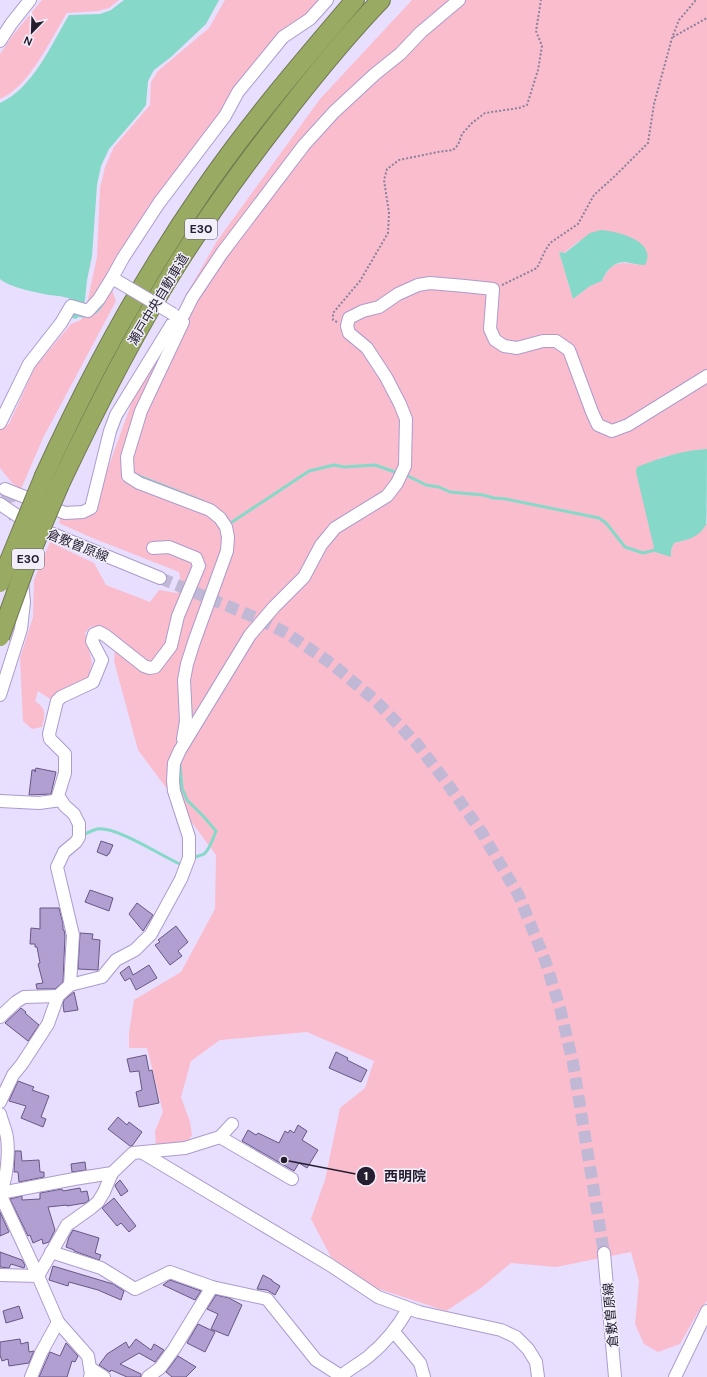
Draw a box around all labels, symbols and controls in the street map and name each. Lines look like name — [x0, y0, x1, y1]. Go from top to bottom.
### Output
north arrow — [12, 12, 52, 52]
text: N — [22, 33, 35, 49]
road number: E30 — [185, 219, 217, 239]
street label: 瀬戸中央自動車道 — [124, 250, 193, 348]
street label: 倉敷曽原線 — [44, 525, 111, 566]
road number: E30 — [12, 549, 44, 569]
callout: 西明院 — [356, 1163, 434, 1189]
text: 西明院 — [384, 1167, 426, 1185]
text: 1 — [364, 1168, 368, 1184]
street label: 倉敷曽原線 — [599, 1282, 622, 1348]

